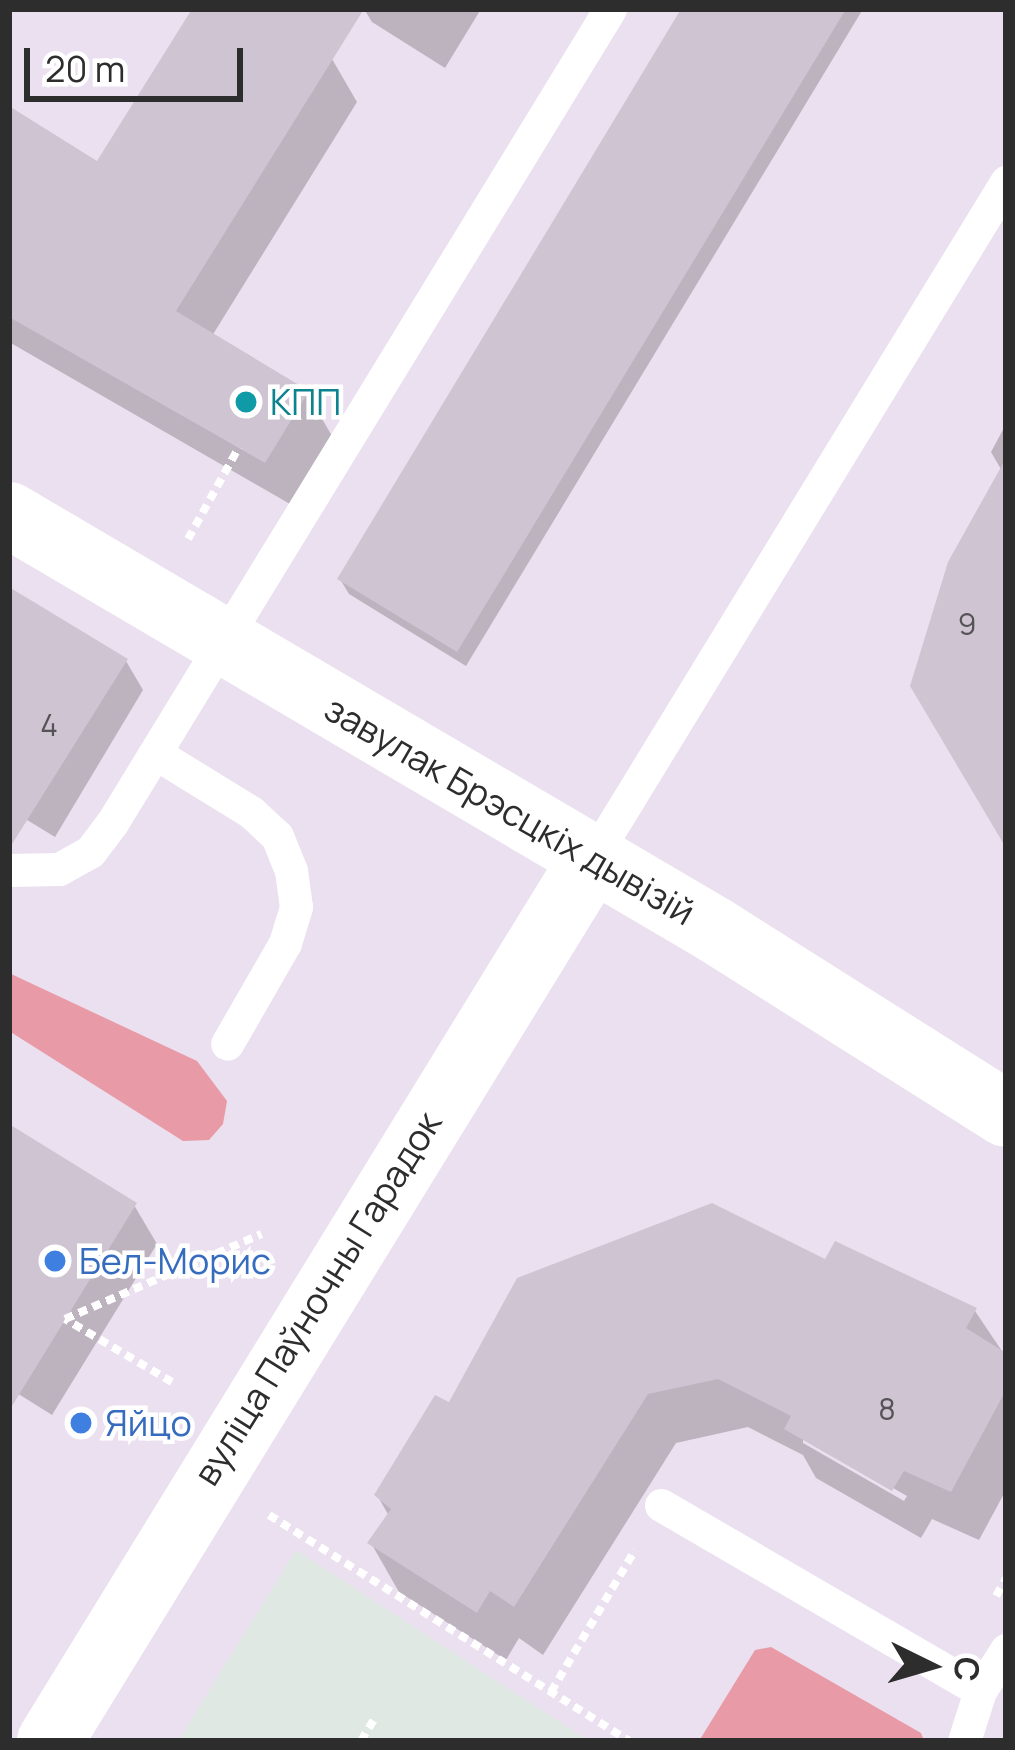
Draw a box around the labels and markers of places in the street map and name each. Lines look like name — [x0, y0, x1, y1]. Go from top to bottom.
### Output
place label: КПП — [270, 380, 341, 424]
marker: КПП — [233, 389, 259, 415]
place label: Бел-Морис — [79, 1239, 271, 1283]
marker: Бел-Морис — [42, 1248, 68, 1274]
place label: Яйцо — [105, 1401, 192, 1445]
marker: Яйцо — [68, 1410, 94, 1436]

